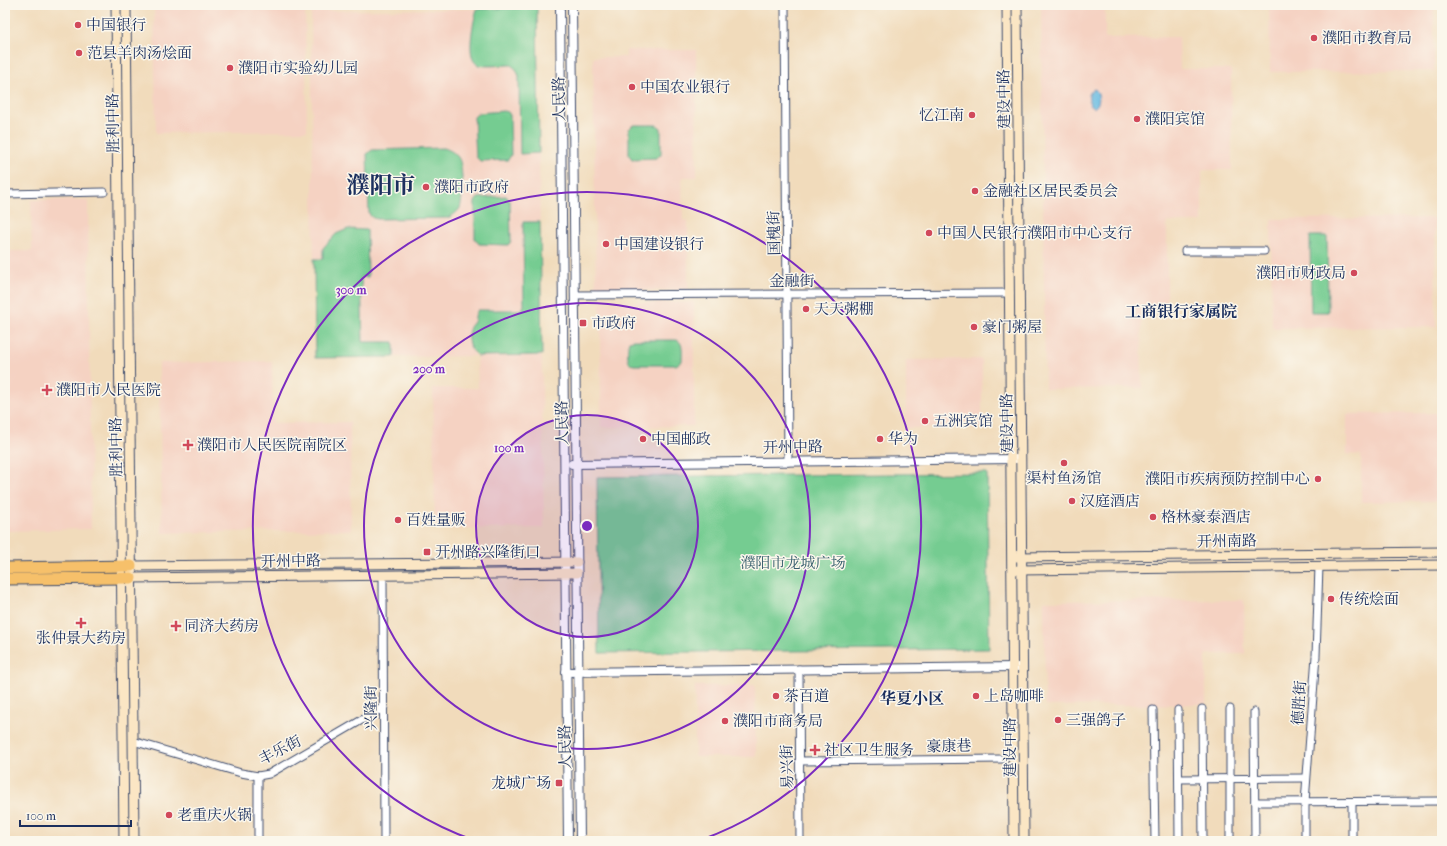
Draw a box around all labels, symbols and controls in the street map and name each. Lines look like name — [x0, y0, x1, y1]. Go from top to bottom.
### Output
place label: 中国银行 — [86, 16, 146, 34]
marker: 中国银行 — [73, 20, 83, 30]
place label: 濮阳市教育局 — [1322, 29, 1412, 47]
marker: 濮阳市教育局 — [1309, 33, 1319, 43]
place label: 范县羊肉汤烩面 — [87, 44, 192, 62]
marker: 范县羊肉汤烩面 — [74, 48, 84, 58]
place label: 濮阳市实验幼儿园 — [238, 59, 358, 77]
marker: 濮阳市实验幼儿园 — [225, 63, 235, 73]
street label: 建设中路 — [994, 69, 1014, 129]
street label: 人民路 — [550, 76, 568, 122]
place label: 中国农业银行 — [640, 78, 730, 96]
marker: 中国农业银行 — [627, 82, 637, 92]
street label: 胜利中路 — [103, 93, 123, 153]
place label: 忆江南 — [919, 106, 964, 124]
marker: 忆江南 — [967, 110, 977, 120]
place label: 濮阳宾馆 — [1145, 110, 1205, 128]
marker: 濮阳宾馆 — [1132, 114, 1142, 124]
district label: 濮阳市 — [347, 172, 416, 199]
place label: 濮阳市政府 — [434, 178, 509, 196]
marker: 濮阳市政府 — [421, 182, 431, 192]
place label: 金融社区居民委员会 — [983, 182, 1118, 200]
marker: 金融社区居民委员会 — [970, 186, 980, 196]
street label: 国槐街 — [765, 210, 783, 256]
place label: 中国人民银行濮阳市中心支行 — [937, 224, 1132, 242]
marker: 中国人民银行濮阳市中心支行 — [924, 228, 934, 238]
place label: 中国建设银行 — [614, 235, 704, 253]
marker: 中国建设银行 — [601, 239, 611, 249]
place label: 濮阳市财政局 — [1256, 264, 1346, 282]
marker: 濮阳市财政局 — [1349, 268, 1359, 278]
street label: 金融街 — [769, 272, 815, 290]
text: 300 m — [336, 283, 367, 298]
place label: 天天粥棚 — [814, 300, 874, 318]
district label: 工商银行家属院 — [1125, 302, 1237, 321]
marker: 天天粥棚 — [801, 304, 811, 314]
place label: 市政府 — [591, 314, 636, 332]
marker: 市政府 — [578, 318, 588, 328]
place label: 豪门粥屋 — [982, 318, 1042, 336]
marker: 豪门粥屋 — [969, 322, 979, 332]
text: 200 m — [413, 362, 446, 376]
place label: 濮阳市人民医院 — [56, 381, 161, 399]
marker: 濮阳市人民医院 — [41, 384, 53, 396]
street label: 建设中路 — [997, 393, 1017, 453]
street label: 人民路 — [553, 400, 571, 446]
place label: 五洲宾馆 — [933, 412, 993, 430]
marker: 五洲宾馆 — [920, 416, 930, 426]
street label: 胜利中路 — [106, 417, 126, 477]
place label: 中国邮政 — [651, 430, 711, 448]
place label: 华为 — [888, 430, 918, 448]
marker: 中国邮政 — [638, 434, 648, 444]
marker: 华为 — [875, 434, 885, 444]
place label: 濮阳市人民医院南院区 — [197, 436, 347, 454]
street label: 开州中路 — [763, 437, 823, 457]
marker: 濮阳市人民医院南院区 — [182, 439, 194, 451]
text: 100 m — [494, 441, 525, 455]
marker: 渠村鱼汤馆 — [1059, 458, 1069, 468]
place label: 渠村鱼汤馆 — [1026, 469, 1102, 487]
place label: 濮阳市疾病预防控制中心 — [1145, 470, 1310, 488]
marker: 濮阳市疾病预防控制中心 — [1313, 474, 1323, 484]
place label: 汉庭酒店 — [1080, 492, 1140, 510]
marker: 汉庭酒店 — [1067, 496, 1077, 506]
place label: 格林豪泰酒店 — [1161, 508, 1251, 526]
place label: 百姓量贩 — [406, 511, 466, 529]
marker: 格林豪泰酒店 — [1148, 512, 1158, 522]
marker: 百姓量贩 — [393, 515, 403, 525]
centre of rings — [580, 519, 594, 533]
street label: 开州南路 — [1197, 531, 1257, 551]
place label: 开州路兴隆街口 — [435, 543, 540, 561]
marker: 开州路兴隆街口 — [422, 547, 432, 557]
street label: 开州中路 — [261, 551, 321, 571]
park label: 濮阳市龙城广场 — [740, 554, 846, 572]
place label: 传统烩面 — [1339, 590, 1399, 608]
marker: 传统烩面 — [1326, 594, 1336, 604]
place label: 同济大药房 — [184, 617, 259, 635]
marker: 张仲景大药房 — [76, 618, 86, 628]
marker: 同济大药房 — [171, 621, 181, 631]
place label: 张仲景大药房 — [36, 629, 126, 647]
street label: 德胜街 — [1288, 680, 1310, 726]
street label: 兴隆街 — [362, 685, 380, 731]
place label: 茶百道 — [784, 687, 829, 705]
place label: 上岛咖啡 — [984, 687, 1044, 705]
district label: 华夏小区 — [880, 689, 944, 708]
marker: 茶百道 — [771, 691, 781, 701]
marker: 上岛咖啡 — [971, 691, 981, 701]
place label: 三强鸽子 — [1066, 711, 1126, 729]
place label: 濮阳市商务局 — [733, 712, 823, 730]
marker: 三强鸽子 — [1053, 715, 1063, 725]
marker: 濮阳市商务局 — [720, 716, 730, 726]
street label: 建设中路 — [1001, 717, 1019, 777]
street label: 人民路 — [556, 724, 574, 770]
street label: 丰乐街 — [256, 732, 304, 768]
street label: 豪康巷 — [926, 737, 972, 755]
place label: 社区卫生服务 — [824, 741, 914, 759]
street label: 易兴街 — [778, 744, 796, 790]
marker: 社区卫生服务 — [809, 744, 821, 756]
place label: 龙城广场 — [491, 774, 551, 792]
marker: 龙城广场 — [554, 778, 564, 788]
scale bar — [20, 802, 131, 828]
place label: 老重庆火锅 — [177, 806, 252, 824]
text: 100 m — [26, 809, 56, 823]
marker: 老重庆火锅 — [164, 810, 174, 820]

